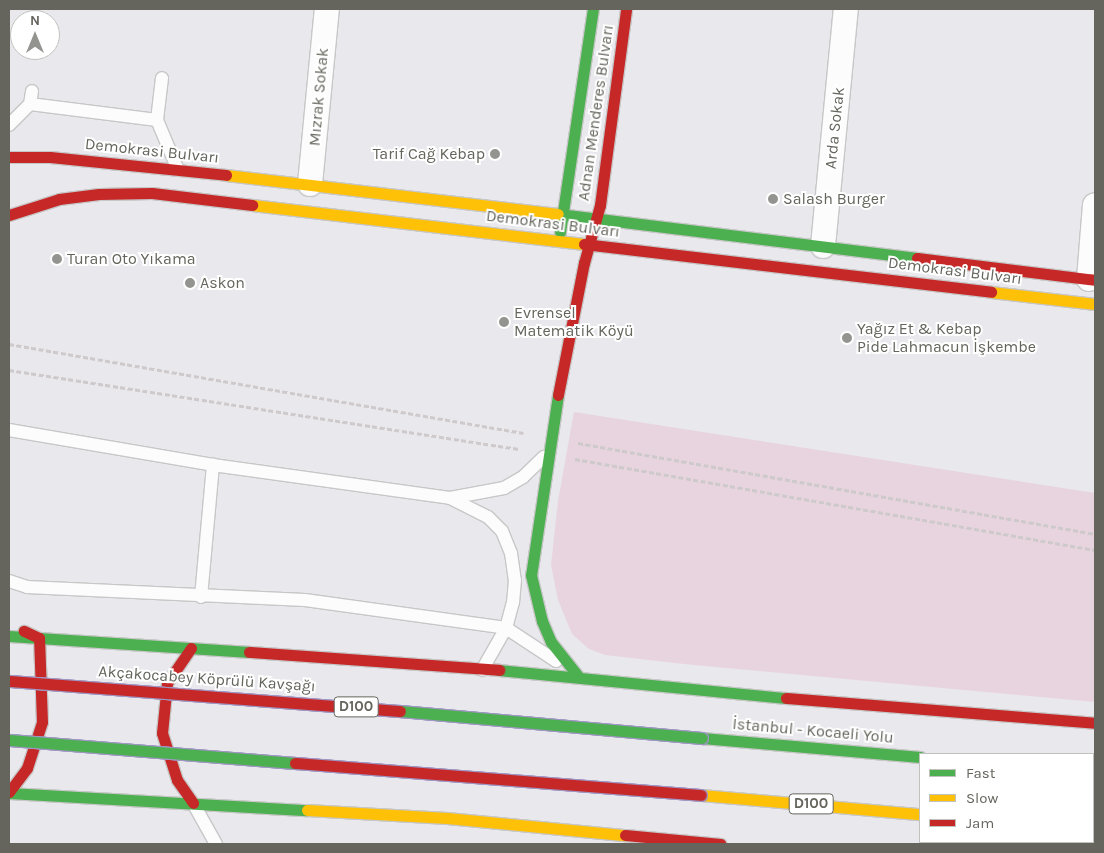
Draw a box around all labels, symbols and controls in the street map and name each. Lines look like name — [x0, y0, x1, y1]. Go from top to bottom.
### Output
north arrow — [10, 10, 60, 60]
text: N — [30, 12, 40, 29]
street label: Adnan Menderes Bulvarı — [574, 24, 618, 202]
street label: Mızrak Sokak — [305, 47, 333, 147]
street label: Arda Sokak — [821, 86, 849, 170]
street label: Demokrasi Bulvarı — [84, 134, 220, 168]
place label: Tarif Cağ Kebap — [373, 144, 485, 164]
marker: Tarif Cağ Kebap — [489, 148, 501, 160]
place label: Salash Burger — [783, 189, 885, 209]
marker: Salash Burger — [767, 193, 779, 205]
street label: Demokrasi Bulvarı — [485, 206, 621, 242]
place label: Turan Oto Yıkama — [67, 249, 196, 269]
marker: Turan Oto Yıkama — [51, 253, 63, 265]
street label: Demokrasi Bulvarı — [887, 253, 1023, 289]
place label: Askon — [200, 273, 245, 293]
marker: Askon — [184, 277, 196, 289]
place label: Evrensel Matematik Köyü — [514, 303, 634, 341]
marker: Evrensel Matematik Köyü — [498, 316, 510, 328]
place label: Yağız Et & Kebap Pide Lahmacun İşkembe — [857, 319, 1036, 357]
marker: Yağız Et & Kebap Pide Lahmacun İşkembe — [841, 332, 853, 344]
street label: Akçakocabey Köprülü Kavşağı — [98, 662, 316, 696]
road number: D100 — [334, 694, 378, 720]
street label: İstanbul - Kocaeli Yolu — [732, 714, 894, 748]
legend — [919, 753, 1094, 843]
text: Fast — [966, 764, 995, 782]
text: Slow — [966, 789, 998, 807]
road number: D100 — [788, 792, 834, 816]
text: Jam — [966, 814, 994, 832]

